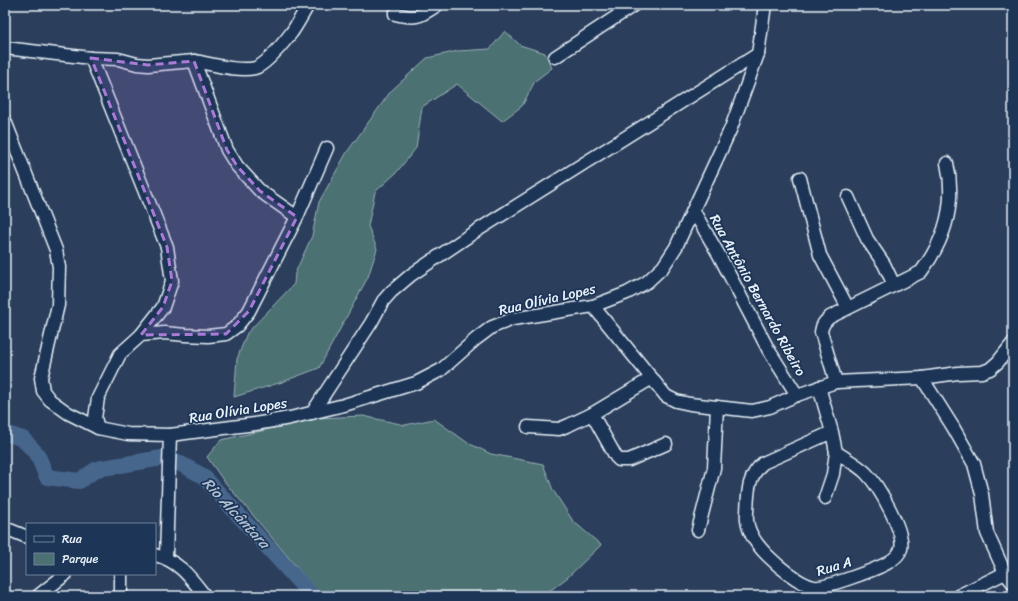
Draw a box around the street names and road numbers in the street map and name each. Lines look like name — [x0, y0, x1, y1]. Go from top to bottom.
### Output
street label: Rua Antônio Bernardo Ribeiro — [702, 210, 813, 381]
street label: Rua Olívia Lopes — [496, 276, 599, 323]
street label: Rua Olívia Lopes — [187, 390, 289, 431]
street label: Rua A — [813, 549, 855, 584]

